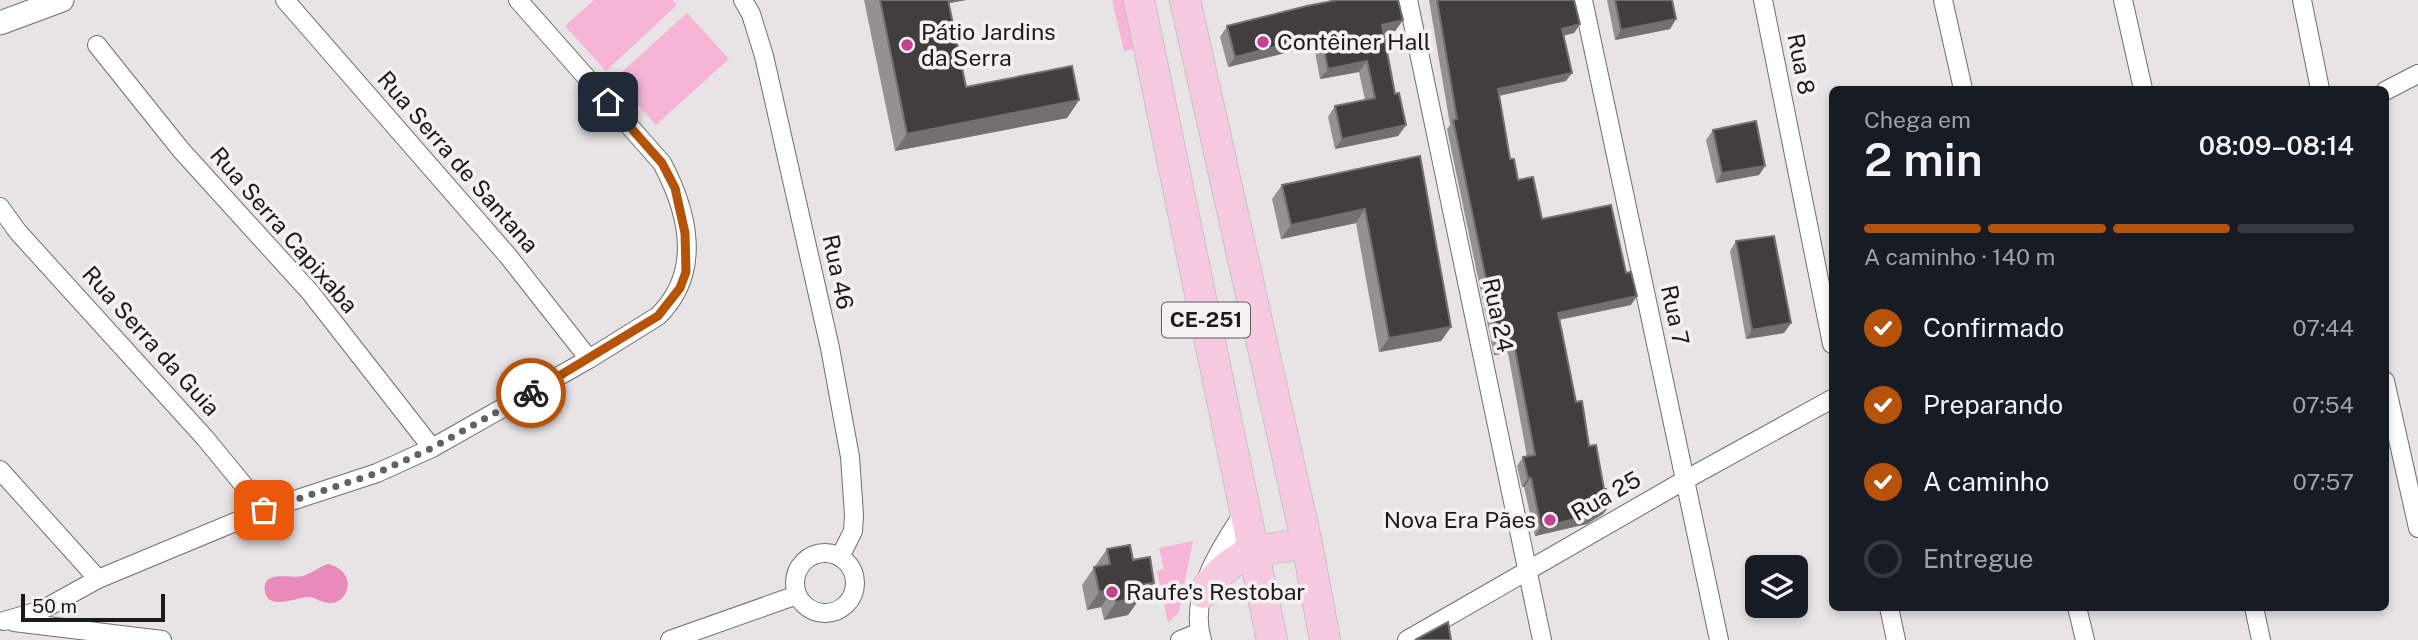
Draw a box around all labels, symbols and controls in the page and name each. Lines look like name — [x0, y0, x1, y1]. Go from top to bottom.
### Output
place label: Pátio Jardins da Serra — [921, 18, 1056, 71]
place label: Contêiner Hall — [1277, 28, 1431, 55]
street label: Rua 8 — [1782, 31, 1821, 97]
marker: Contêiner Hall — [1255, 34, 1271, 50]
marker: Pátio Jardins da Serra — [899, 37, 915, 53]
street label: Rua Serra de Santana — [372, 65, 545, 258]
pin — [578, 72, 638, 132]
icon: home — [589, 83, 627, 121]
text: Chega em — [1864, 106, 1971, 133]
text: 08:09–08:14 — [2199, 130, 2354, 161]
text: 2 min — [1864, 132, 1983, 186]
street label: Rua Serra Capixaba — [205, 141, 364, 318]
street label: Rua 46 — [817, 232, 860, 312]
text: A caminho · 140 m — [1864, 243, 2056, 270]
street label: Rua Serra da Guia — [77, 260, 226, 421]
street label: Rua 24 — [1477, 275, 1520, 354]
street label: Rua 7 — [1656, 282, 1695, 347]
road number: CE-251 — [1162, 302, 1250, 338]
icon: check — [1864, 309, 1902, 347]
text: Confirmado — [1923, 312, 2064, 343]
text: 07:44 — [2293, 314, 2354, 341]
courier — [496, 358, 566, 428]
icon: bike — [512, 374, 550, 412]
icon: check — [1864, 386, 1902, 424]
text: Preparando — [1923, 389, 2063, 420]
text: 07:54 — [2292, 391, 2354, 418]
icon: check — [1864, 463, 1902, 501]
street label: Rua 25 — [1566, 465, 1645, 526]
text: A caminho — [1923, 466, 2050, 497]
text: 07:57 — [2293, 468, 2354, 495]
pin — [234, 480, 294, 540]
icon: bag — [245, 491, 283, 529]
place label: Nova Era Pães — [1384, 506, 1536, 533]
marker: Nova Era Pães — [1542, 512, 1558, 528]
text: Entregue — [1923, 543, 2034, 574]
map controls — [1745, 555, 1808, 618]
button: layers — [1745, 555, 1808, 618]
place label: Raufe's Restobar — [1126, 578, 1305, 605]
marker: Raufe's Restobar — [1104, 584, 1120, 600]
scale bar — [21, 591, 164, 623]
text: 50 m — [32, 595, 77, 617]

